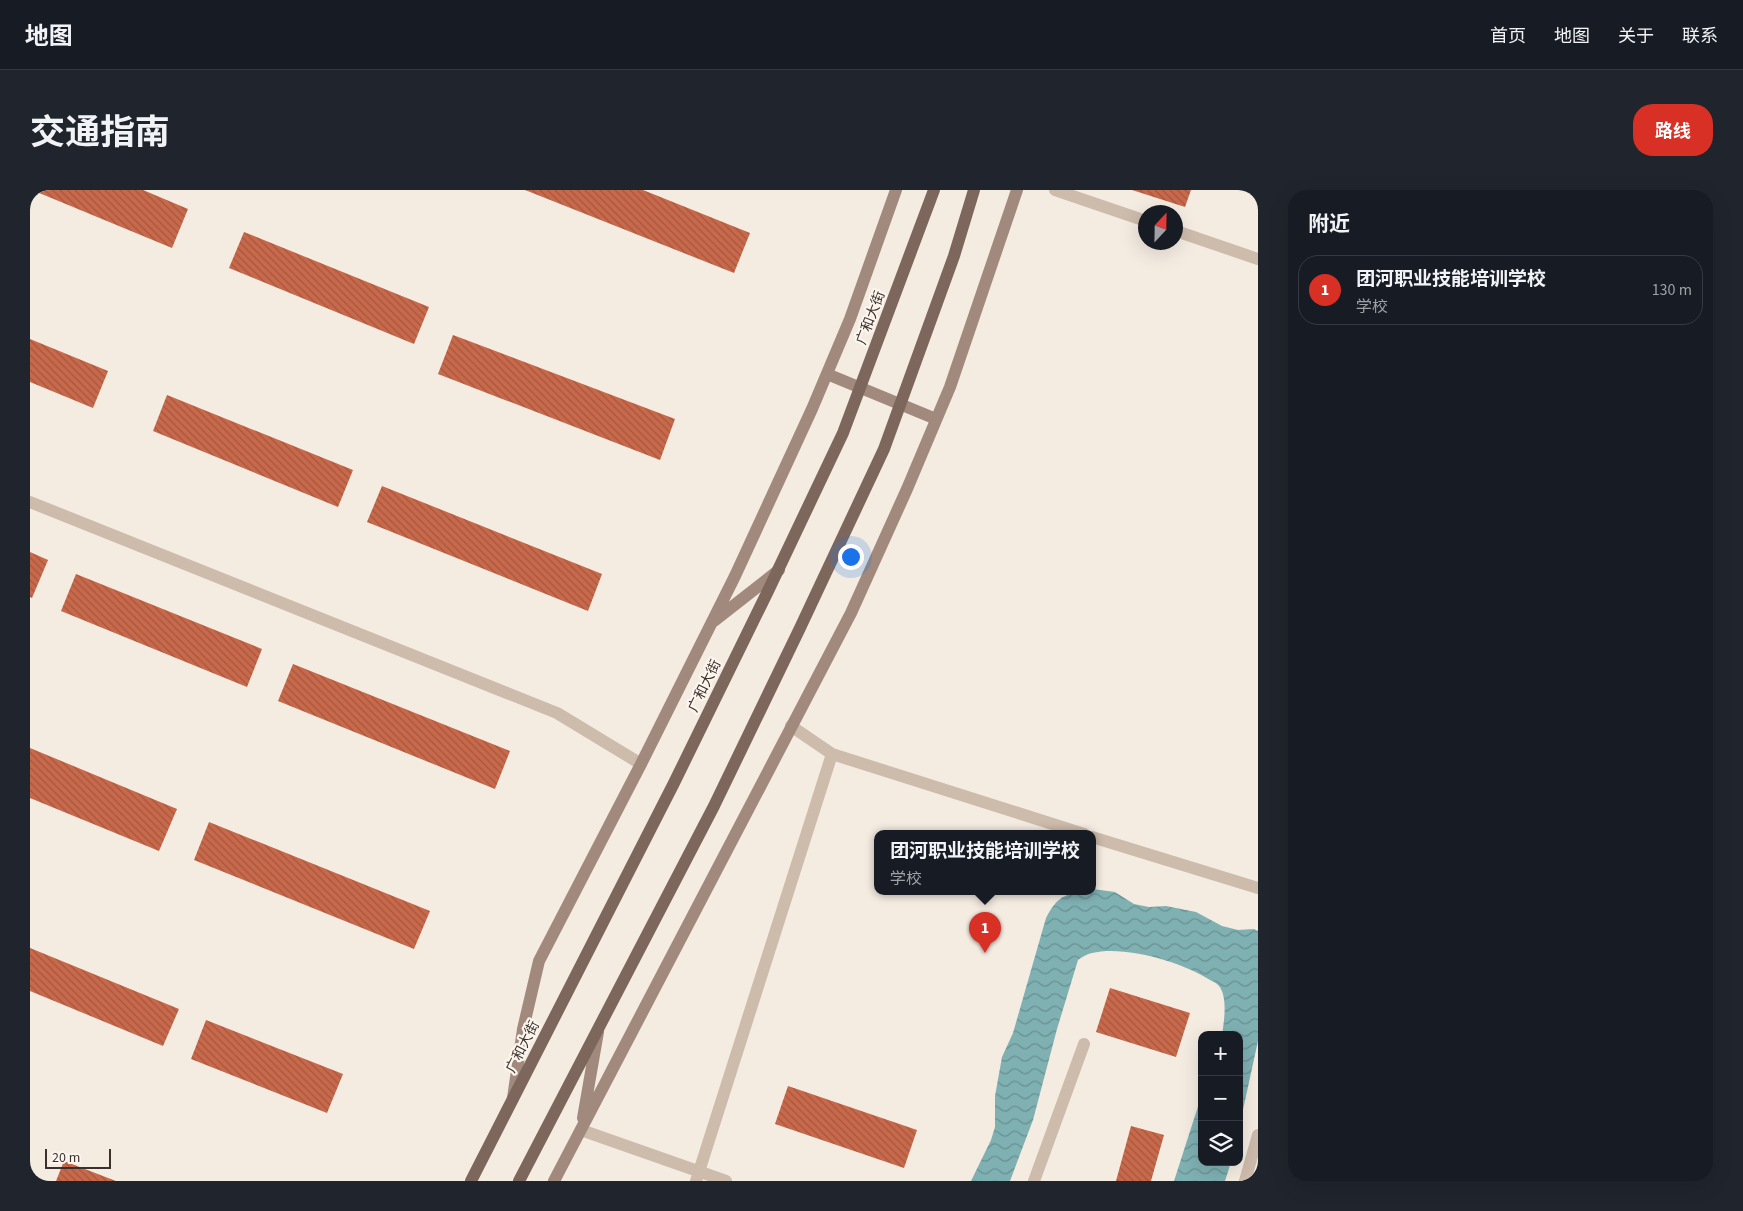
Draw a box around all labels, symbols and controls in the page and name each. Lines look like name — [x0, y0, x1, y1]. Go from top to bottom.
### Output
text: 地图 — [25, 19, 73, 54]
text: 首页 — [1490, 24, 1526, 49]
text: 地图 — [1554, 24, 1590, 49]
text: 关于 — [1618, 24, 1654, 49]
text: 联系 — [1682, 24, 1718, 49]
button: 路线 — [1633, 104, 1713, 156]
text: 交通指南 — [30, 108, 170, 158]
north arrow — [1138, 205, 1183, 250]
text: 附近 — [1308, 209, 1350, 239]
text: 团河职业技能培训学校 — [1356, 266, 1546, 293]
text: 1 — [1321, 279, 1329, 301]
text: 130 m — [1652, 279, 1692, 301]
street label: 广和大街 — [852, 288, 890, 348]
text: 学校 — [1356, 296, 1388, 318]
your location — [838, 544, 864, 570]
street label: 广和大街 — [684, 656, 726, 716]
popup — [874, 830, 1096, 895]
text: 团河职业技能培训学校 — [890, 838, 1080, 865]
text: 学校 — [890, 868, 922, 890]
pin: 1 — [969, 912, 1001, 953]
street label: 广和大街 — [501, 1018, 545, 1076]
map controls — [1198, 1031, 1243, 1166]
button: + — [1198, 1031, 1243, 1076]
button: − — [1198, 1076, 1243, 1121]
button: layers — [1198, 1121, 1243, 1166]
scale bar — [45, 1146, 111, 1169]
text: 20 m — [52, 1148, 80, 1168]

